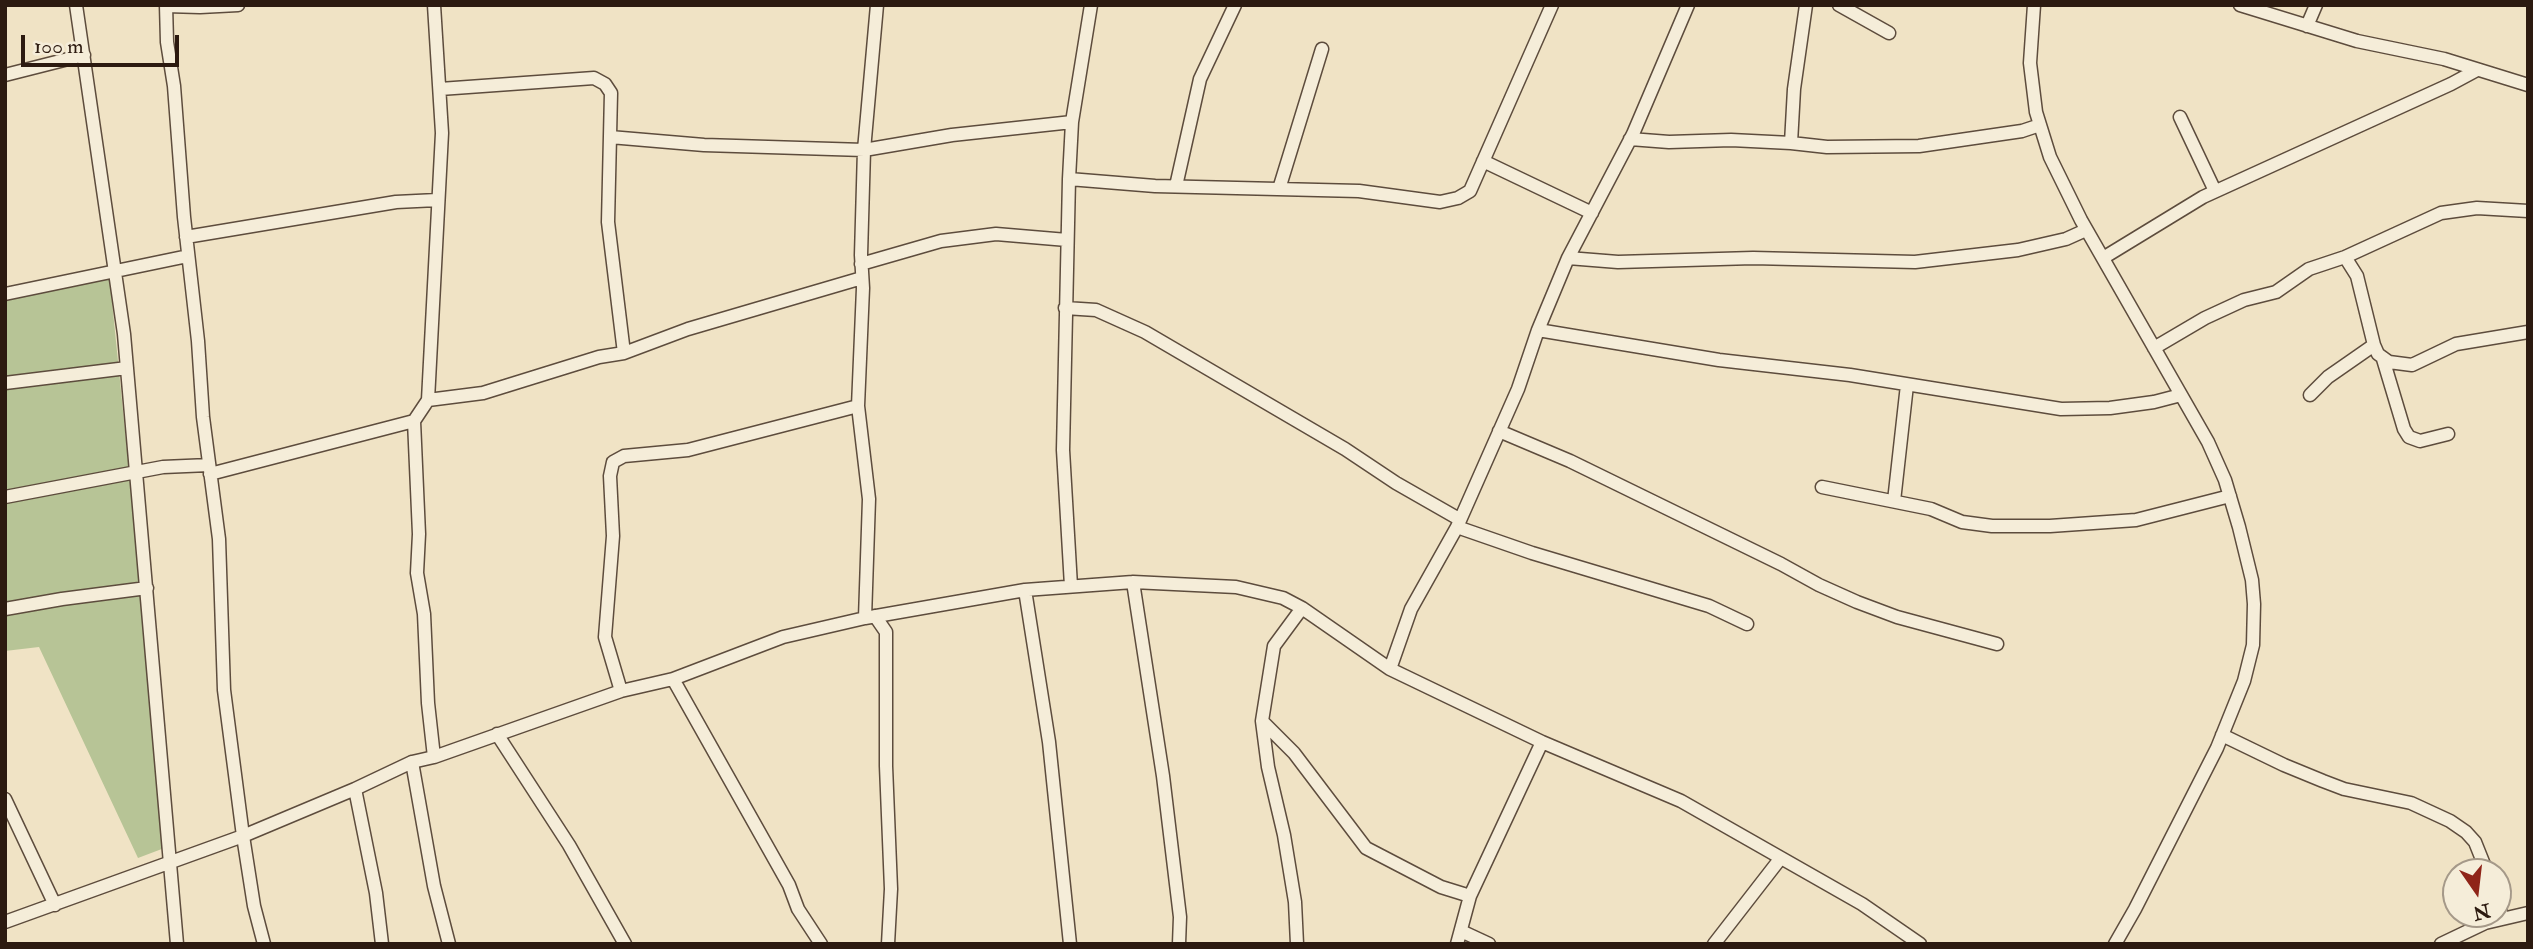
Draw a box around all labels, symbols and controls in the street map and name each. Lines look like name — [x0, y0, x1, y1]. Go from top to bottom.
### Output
scale bar — [24, 21, 182, 65]
text: 100 m — [34, 33, 84, 60]
north arrow — [2442, 858, 2512, 928]
text: N — [2470, 898, 2493, 925]

